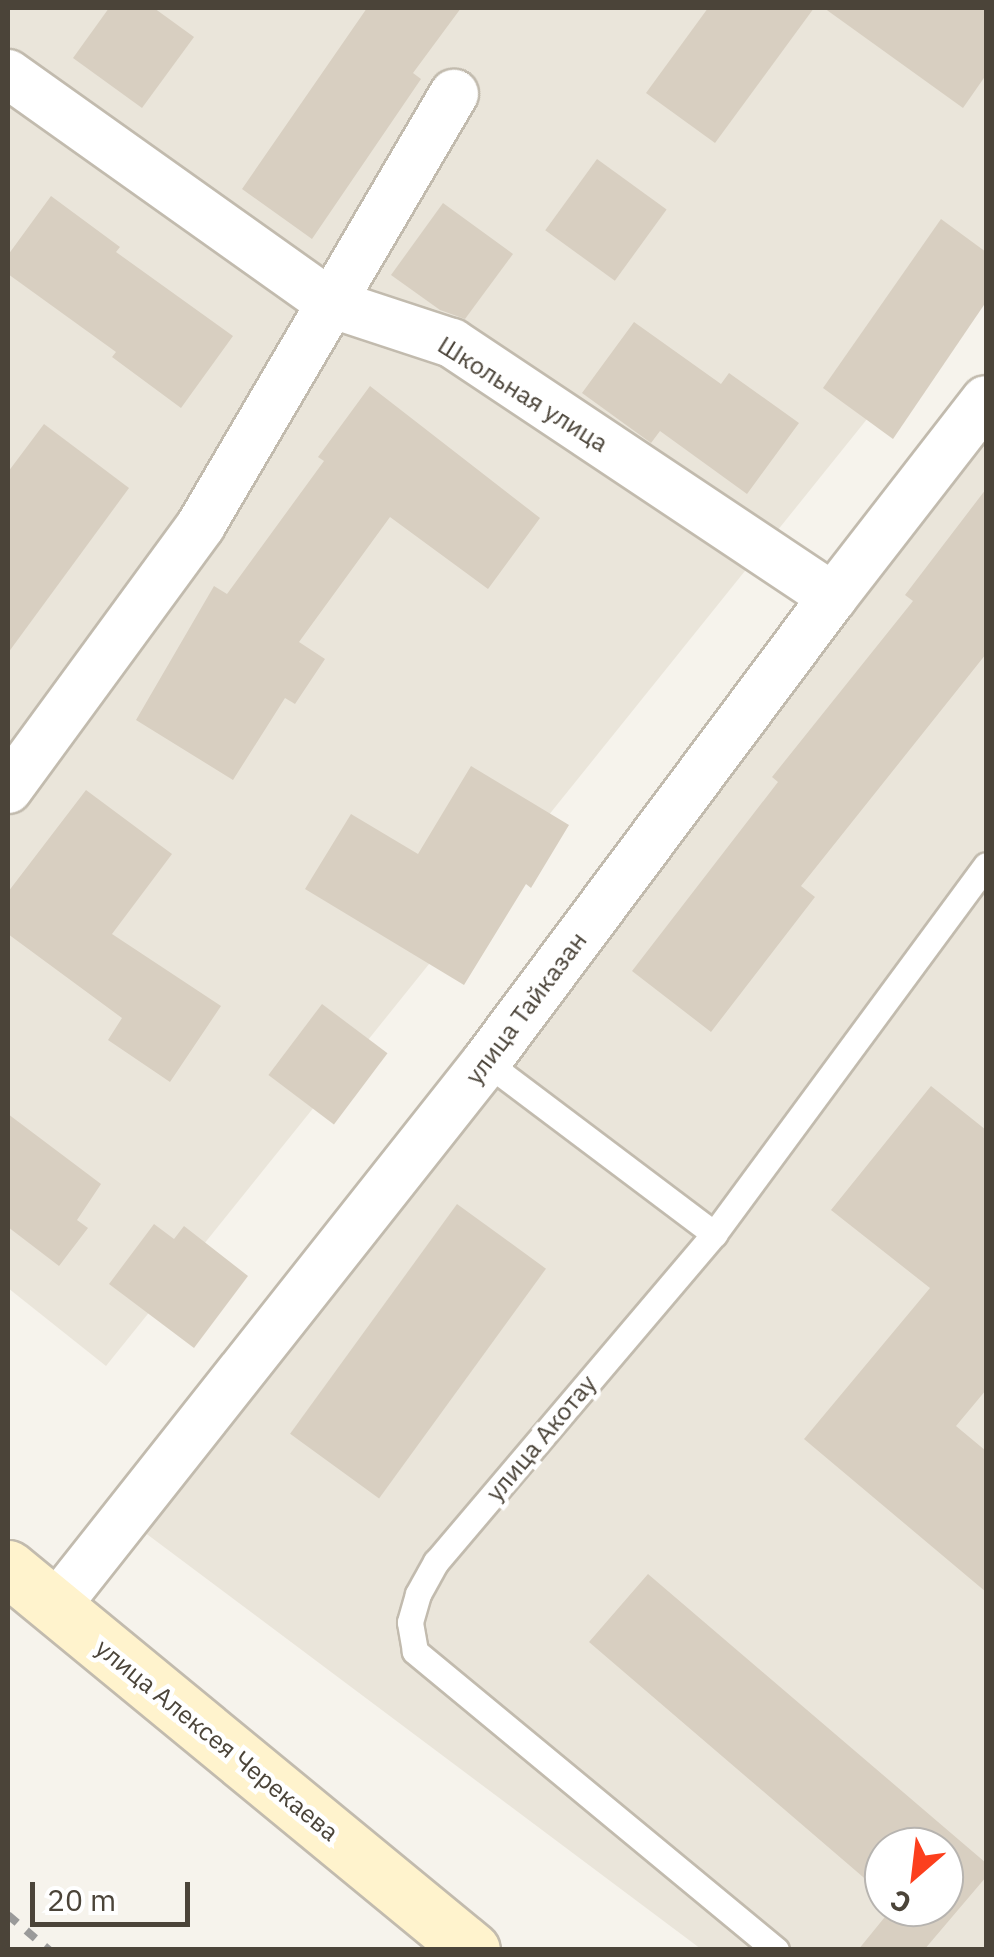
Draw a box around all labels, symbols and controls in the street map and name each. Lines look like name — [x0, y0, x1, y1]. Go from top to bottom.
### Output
street label: Школьная улица — [432, 330, 614, 458]
street label: улица Тайказан — [459, 926, 593, 1090]
street label: улица Акотау — [480, 1369, 602, 1507]
street label: улица Алексея Черекаева — [89, 1633, 345, 1847]
north arrow — [864, 1827, 964, 1927]
scale bar — [35, 1862, 195, 1924]
text: 20 m — [47, 1880, 116, 1919]
text: С — [884, 1882, 917, 1923]

